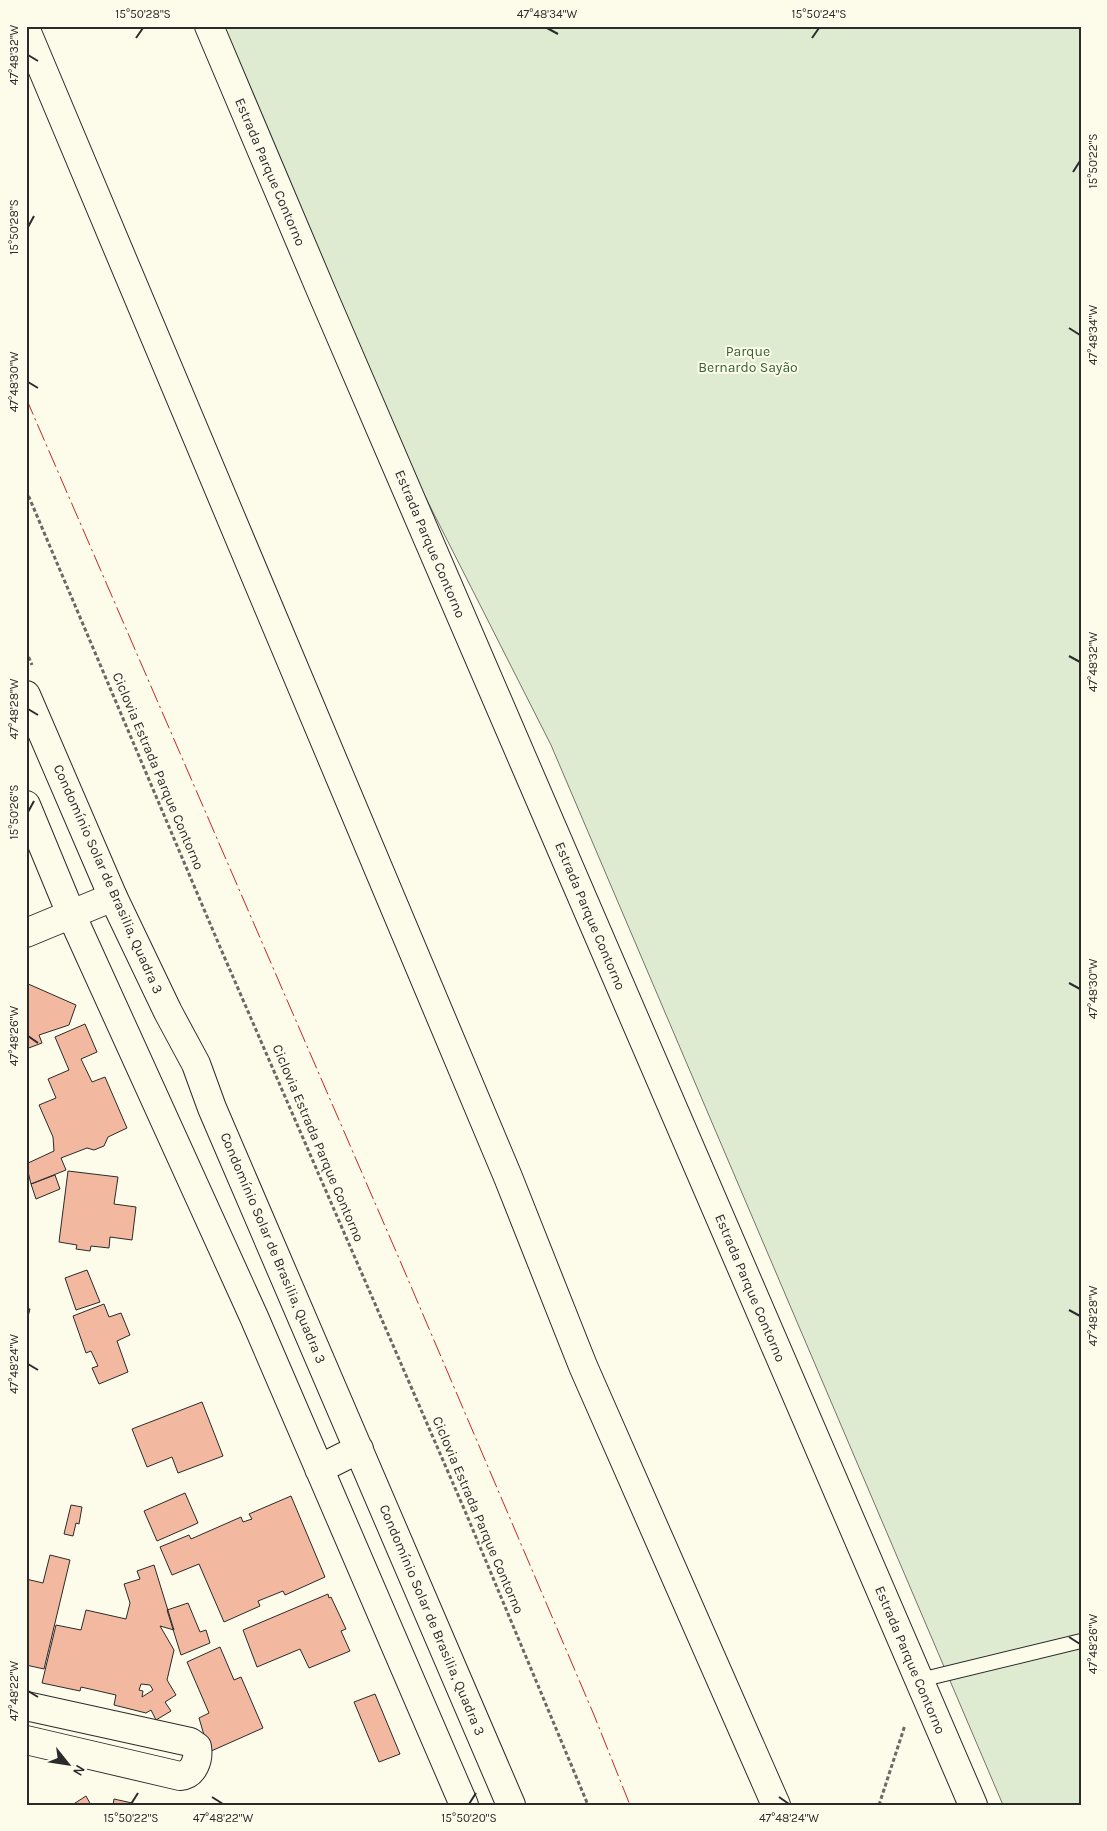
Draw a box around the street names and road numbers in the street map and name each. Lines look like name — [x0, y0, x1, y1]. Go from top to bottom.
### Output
street label: Estrada Parque Contorno — [231, 95, 309, 249]
street label: Estrada Parque Contorno — [391, 467, 469, 621]
street label: Ciclovia Estrada Parque Contorno — [109, 670, 207, 872]
street label: Condomínio Solar de Brasilia, Quadra 3 — [50, 762, 166, 996]
street label: Estrada Parque Contorno — [551, 839, 629, 993]
street label: Ciclovia Estrada Parque Contorno — [269, 1042, 367, 1244]
street label: Condomínio Solar de Brasilia, Quadra 3 — [216, 1130, 330, 1366]
street label: Estrada Parque Contorno — [711, 1211, 789, 1365]
street label: Ciclovia Estrada Parque Contorno — [429, 1414, 527, 1616]
street label: Condomínio Solar de Brasilia, Quadra 3 — [375, 1502, 489, 1738]
street label: Estrada Parque Contorno — [871, 1583, 949, 1737]

